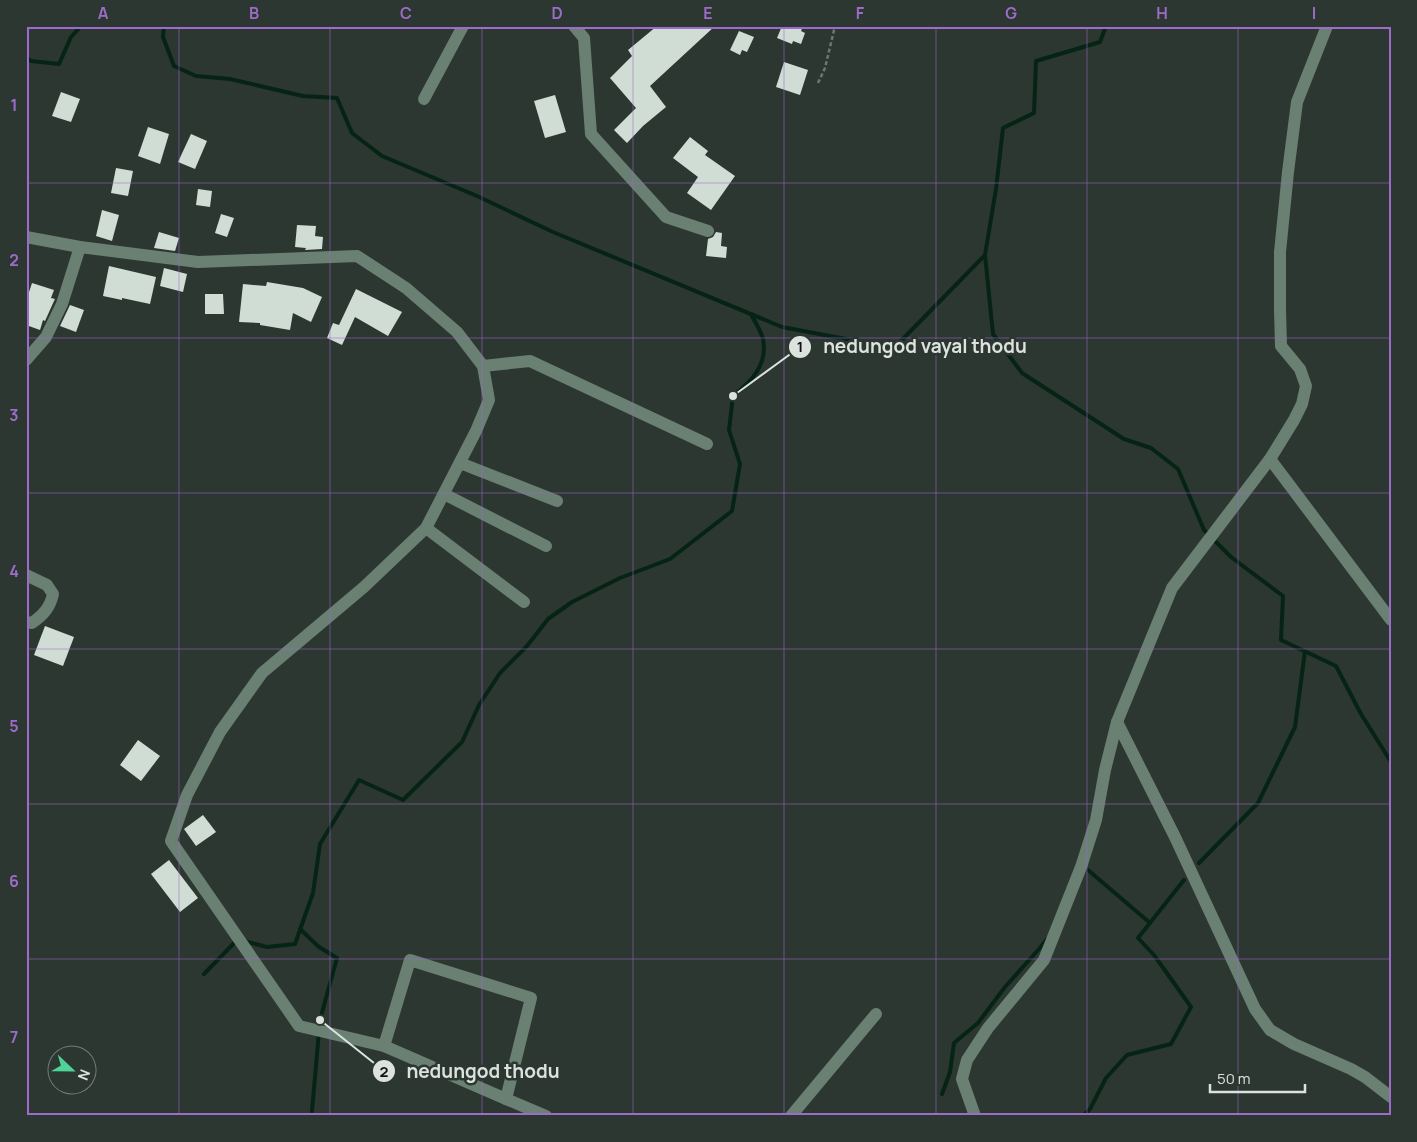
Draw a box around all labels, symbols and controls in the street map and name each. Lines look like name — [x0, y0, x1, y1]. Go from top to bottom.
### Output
text: A — [98, 2, 109, 24]
text: B — [249, 2, 259, 24]
text: C — [400, 2, 412, 24]
text: D — [551, 2, 563, 24]
text: E — [703, 2, 713, 24]
text: F — [856, 2, 865, 24]
text: G — [1005, 2, 1017, 24]
text: H — [1156, 2, 1168, 24]
text: I — [1312, 2, 1316, 24]
text: 1 — [10, 94, 18, 116]
text: 2 — [9, 249, 19, 271]
callout: nedungod vayal thodu — [788, 330, 1036, 364]
text: nedungod vayal thodu — [823, 333, 1027, 359]
text: 1 — [797, 336, 803, 357]
text: 3 — [9, 404, 19, 426]
text: 4 — [9, 560, 19, 582]
text: 5 — [9, 715, 19, 737]
text: 6 — [9, 870, 19, 892]
text: 7 — [10, 1026, 18, 1048]
north arrow — [48, 1044, 98, 1094]
callout: nedungod thodu — [371, 1054, 570, 1088]
text: nedungod thodu — [406, 1058, 560, 1084]
text: 2 — [380, 1061, 389, 1082]
scale bar — [1210, 1062, 1304, 1094]
text: N — [74, 1067, 95, 1083]
text: 50 m — [1217, 1068, 1251, 1089]

